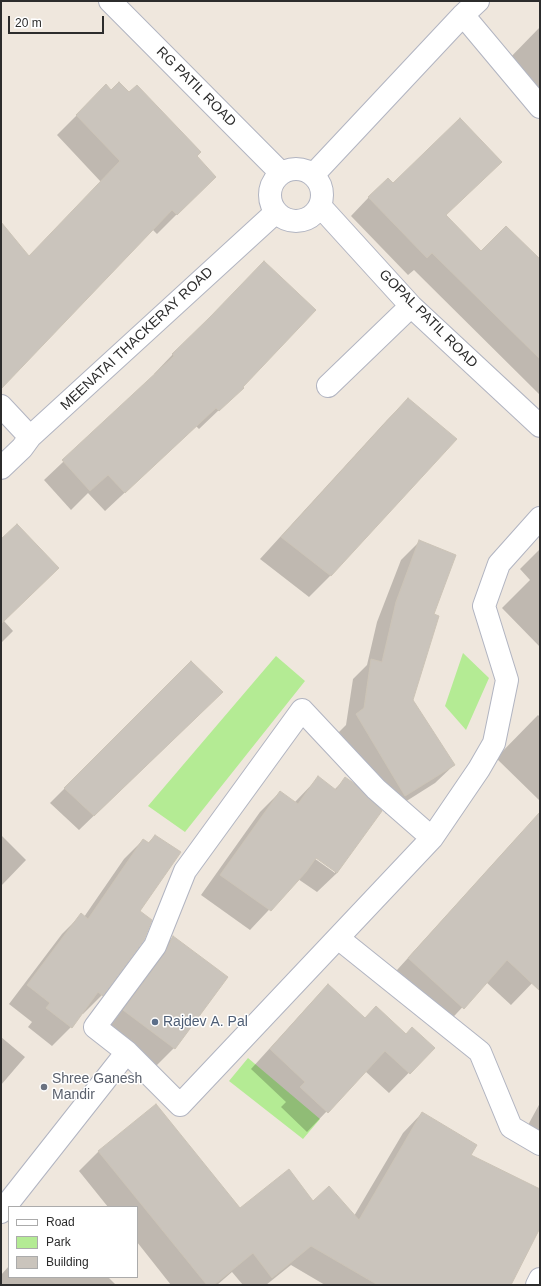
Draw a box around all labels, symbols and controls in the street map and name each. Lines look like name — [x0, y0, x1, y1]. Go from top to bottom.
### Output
scale bar — [10, 8, 106, 34]
text: 20 m — [15, 16, 42, 30]
street label: RG PATIL ROAD — [153, 44, 239, 130]
street label: MEENATAI THACKERAY ROAD — [57, 264, 217, 414]
street label: GOPAL PATIL ROAD — [375, 266, 481, 372]
place label: Rajdev A. Pal — [163, 1014, 248, 1030]
marker: Rajdev A. Pal — [150, 1017, 160, 1027]
place label: Shree Ganesh Mandir — [52, 1071, 142, 1104]
marker: Shree Ganesh Mandir — [39, 1082, 49, 1092]
legend — [8, 1206, 138, 1278]
text: Road — [46, 1215, 75, 1229]
text: Park — [46, 1235, 71, 1249]
text: Building — [46, 1255, 89, 1269]

